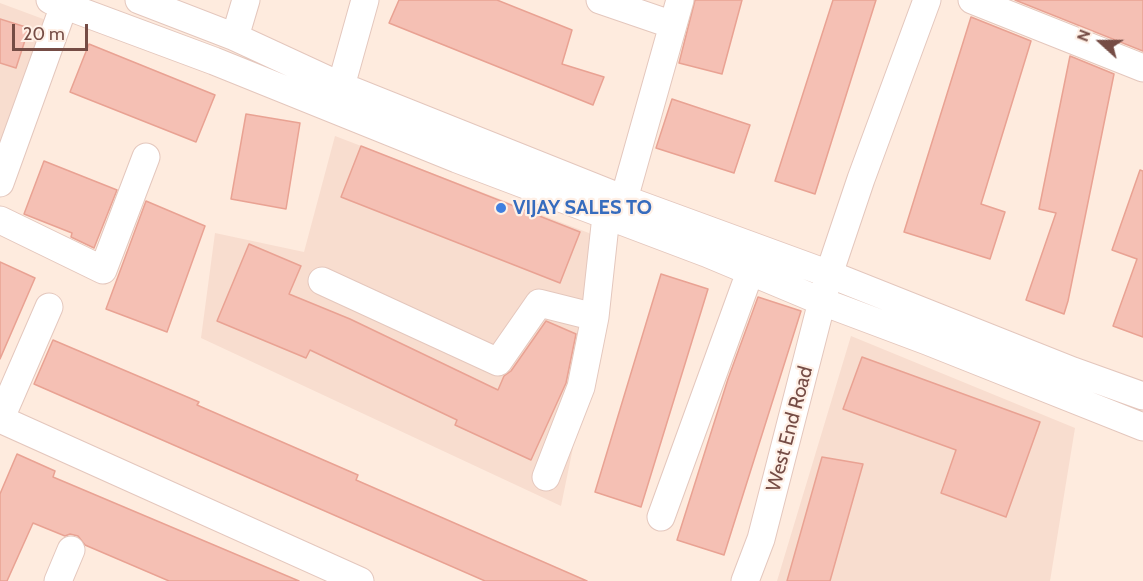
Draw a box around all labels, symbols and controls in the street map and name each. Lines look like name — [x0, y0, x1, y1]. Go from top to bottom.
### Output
scale bar — [15, 12, 92, 50]
north arrow — [1071, 12, 1131, 72]
text: 20 m — [23, 23, 65, 45]
text: N — [1073, 27, 1095, 44]
place label: VIJAY SALES TO — [513, 196, 652, 220]
marker: VIJAY SALES TO — [494, 201, 508, 215]
street label: West End Road — [762, 364, 818, 494]

